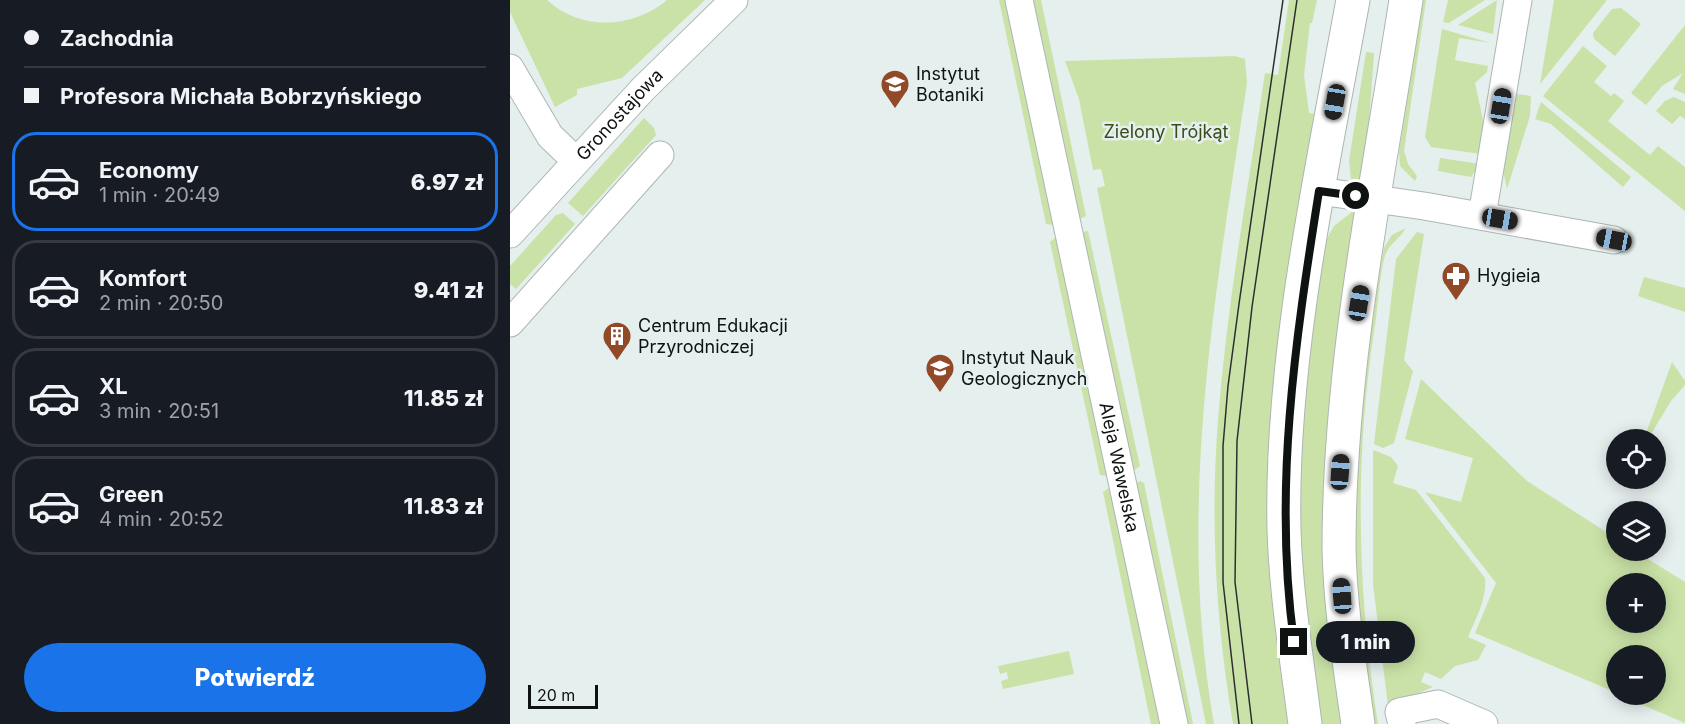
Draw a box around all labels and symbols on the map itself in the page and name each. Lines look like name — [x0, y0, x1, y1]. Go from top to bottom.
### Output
place label: Instytut Botaniki — [916, 63, 984, 105]
street label: Gronostajowa — [572, 64, 667, 165]
school or university icon: Instytut Botaniki — [879, 68, 911, 110]
car — [1323, 83, 1347, 121]
car — [1489, 87, 1513, 125]
park label: Zielony Trójkąt — [1104, 121, 1229, 142]
route start — [1342, 182, 1369, 209]
car — [1481, 207, 1519, 231]
car — [1595, 228, 1633, 252]
pharmacy icon: Hygieia — [1440, 260, 1472, 302]
place label: Hygieia — [1477, 265, 1541, 286]
car — [1347, 284, 1371, 322]
place label: Centrum Edukacji Przyrodniczej — [638, 315, 788, 357]
building icon: Centrum Edukacji Przyrodniczej — [601, 320, 633, 362]
place label: Instytut Nauk Geologicznych — [961, 347, 1087, 389]
school or university icon: Instytut Nauk Geologicznych — [924, 352, 956, 394]
street label: Aleja Wawelska — [1095, 400, 1144, 534]
car — [1330, 453, 1350, 491]
car — [1332, 577, 1352, 615]
callout: 1 min — [1315, 621, 1414, 663]
route end — [1280, 628, 1307, 655]
scale bar — [528, 682, 598, 710]

